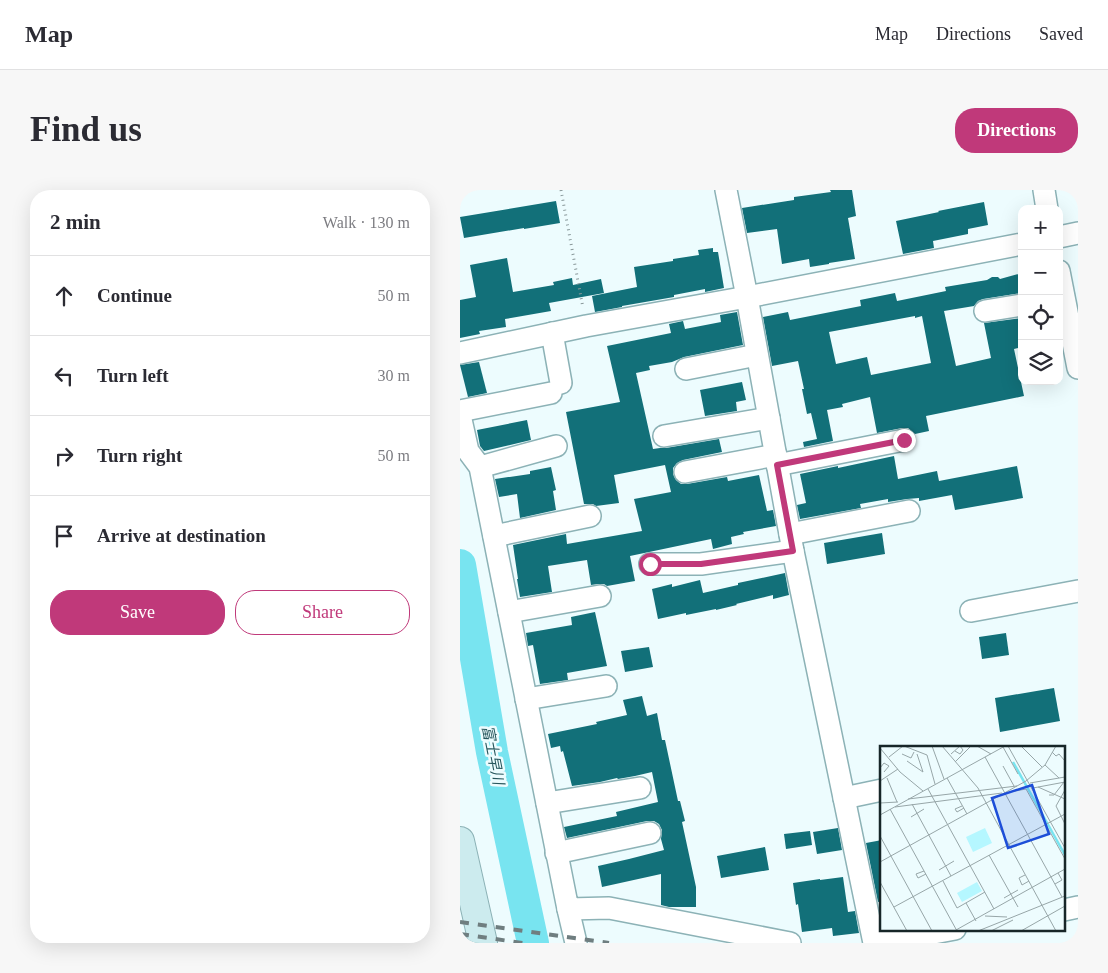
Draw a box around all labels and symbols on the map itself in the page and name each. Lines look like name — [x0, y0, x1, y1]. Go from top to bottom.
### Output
route end — [893, 429, 916, 452]
route start — [639, 553, 662, 576]
water label: 富士早川 — [479, 724, 507, 788]
inset map — [880, 746, 1066, 930]

